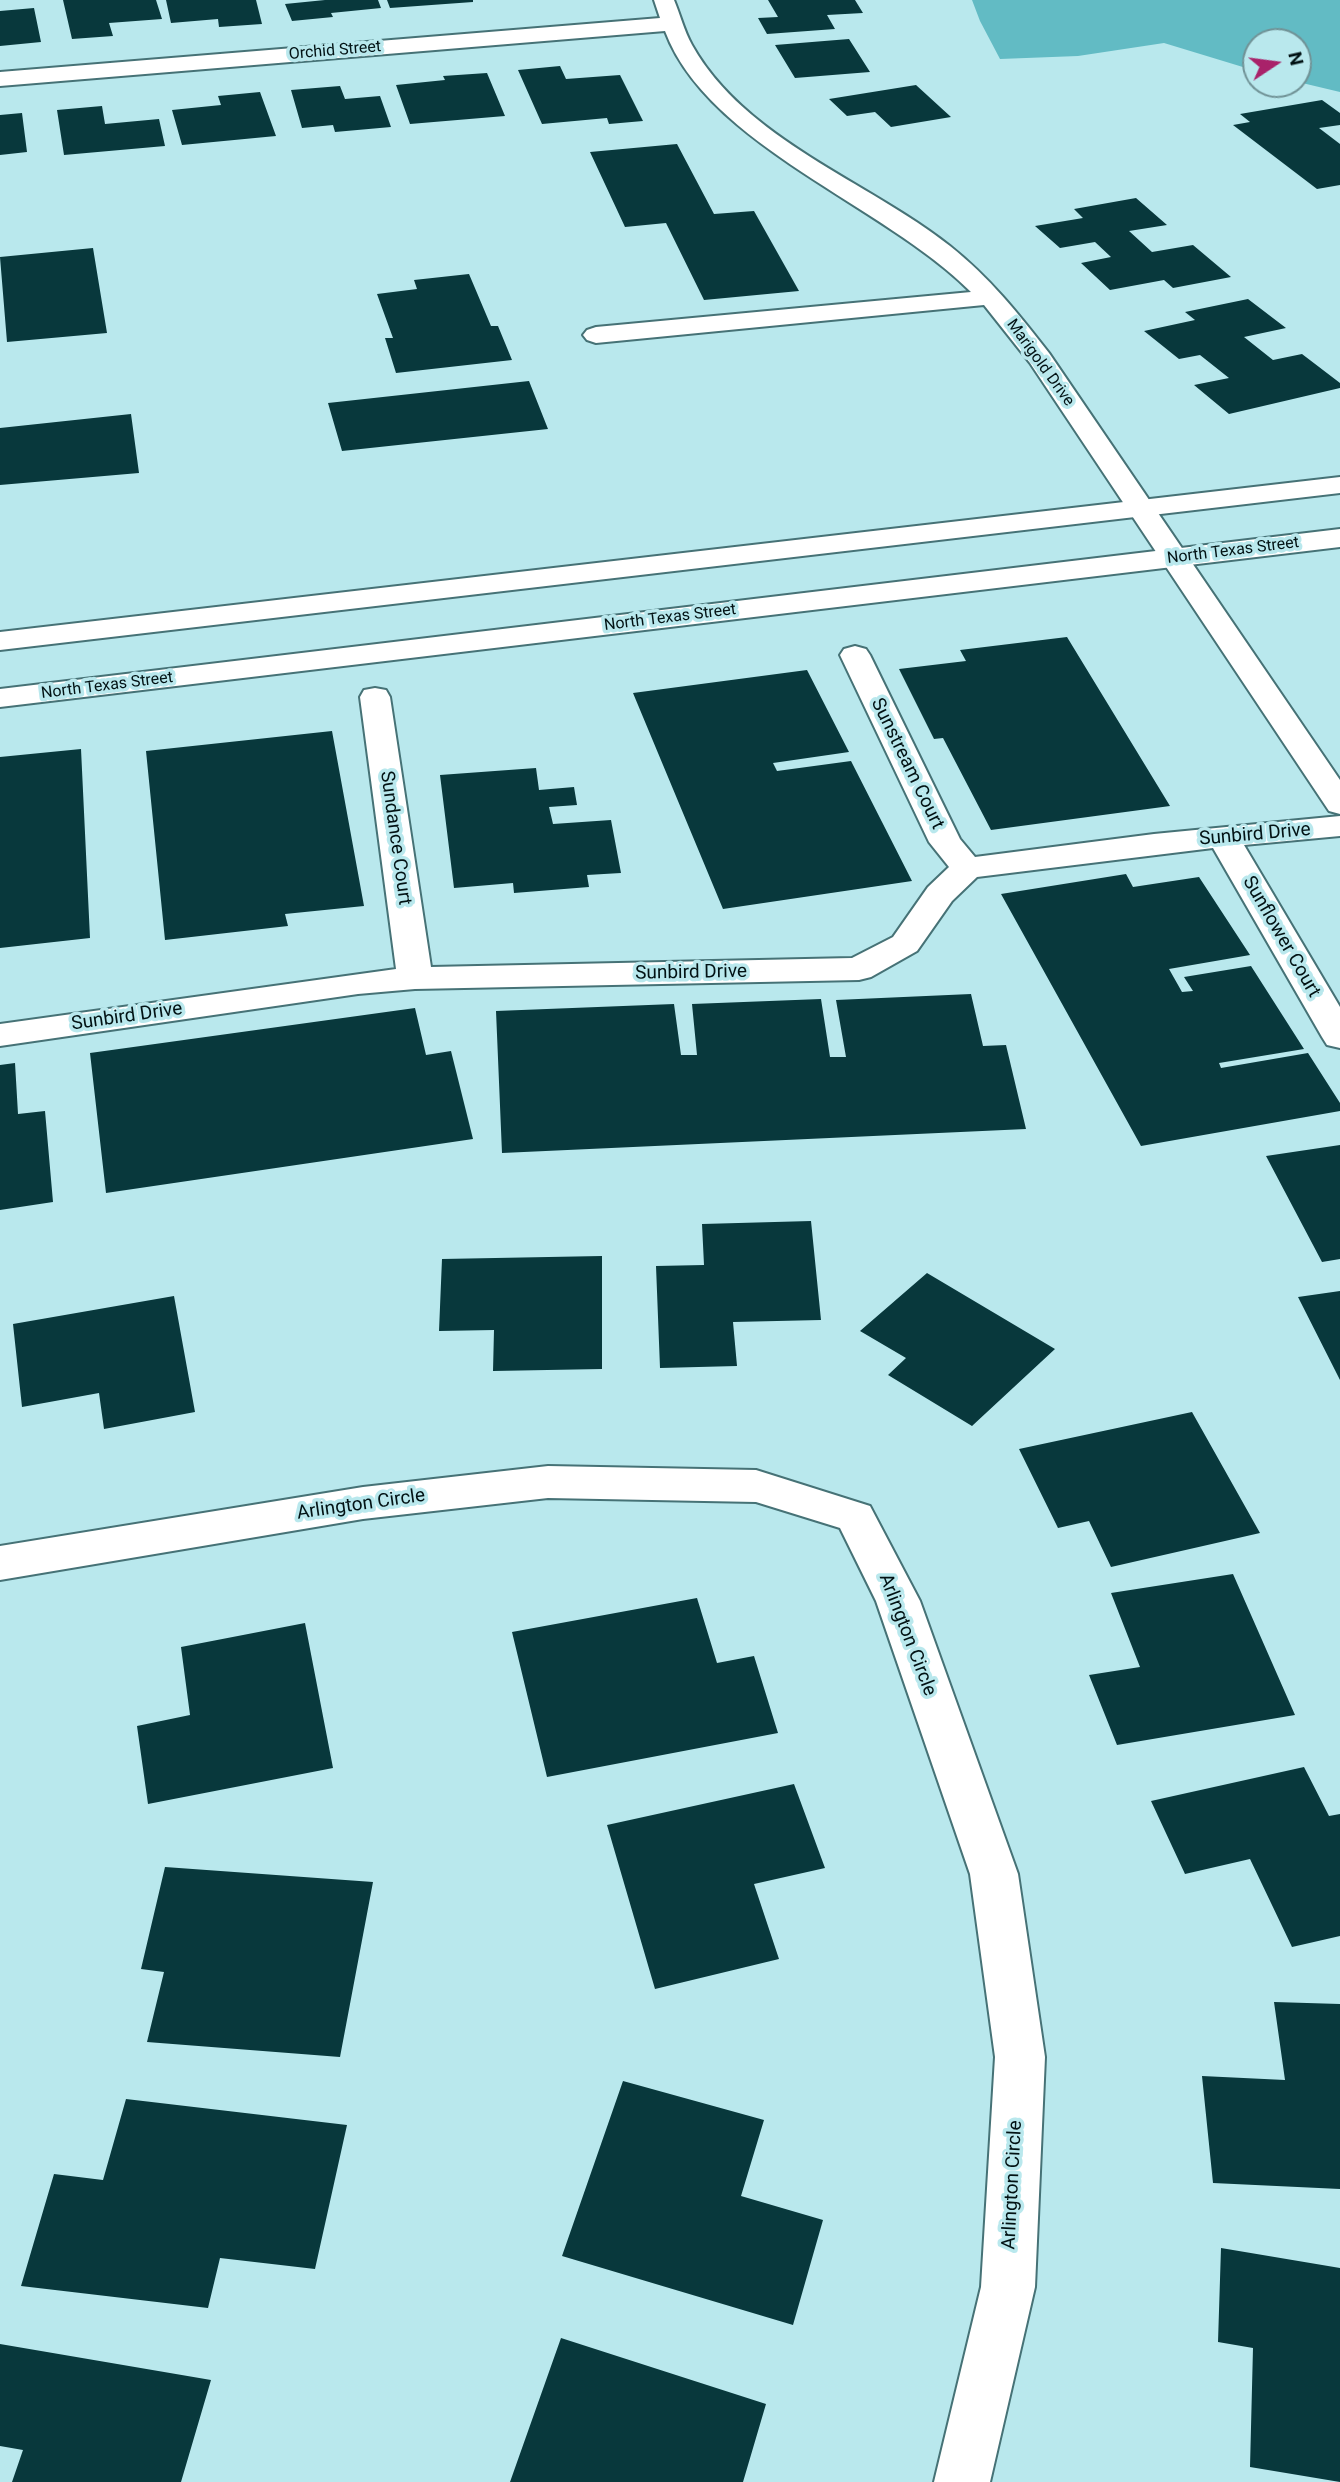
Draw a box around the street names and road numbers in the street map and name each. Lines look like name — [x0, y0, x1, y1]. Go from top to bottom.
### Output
street label: Orchid Street — [288, 37, 382, 65]
street label: Marigold Drive — [1002, 316, 1078, 410]
street label: North Texas Street — [1166, 533, 1300, 569]
street label: North Texas Street — [603, 600, 737, 636]
street label: North Texas Street — [40, 668, 174, 704]
street label: Sunstream Court — [865, 695, 949, 833]
street label: Sundance Court — [374, 769, 416, 907]
street label: Sunbird Drive — [1198, 819, 1312, 851]
street label: Sunflower Court — [1237, 872, 1325, 1002]
street label: Sunbird Drive — [635, 961, 747, 985]
street label: Sunbird Drive — [70, 998, 184, 1036]
street label: Arlington Circle — [295, 1485, 427, 1525]
street label: Arlington Circle — [873, 1571, 941, 1699]
street label: Arlington Circle — [998, 2120, 1028, 2250]

